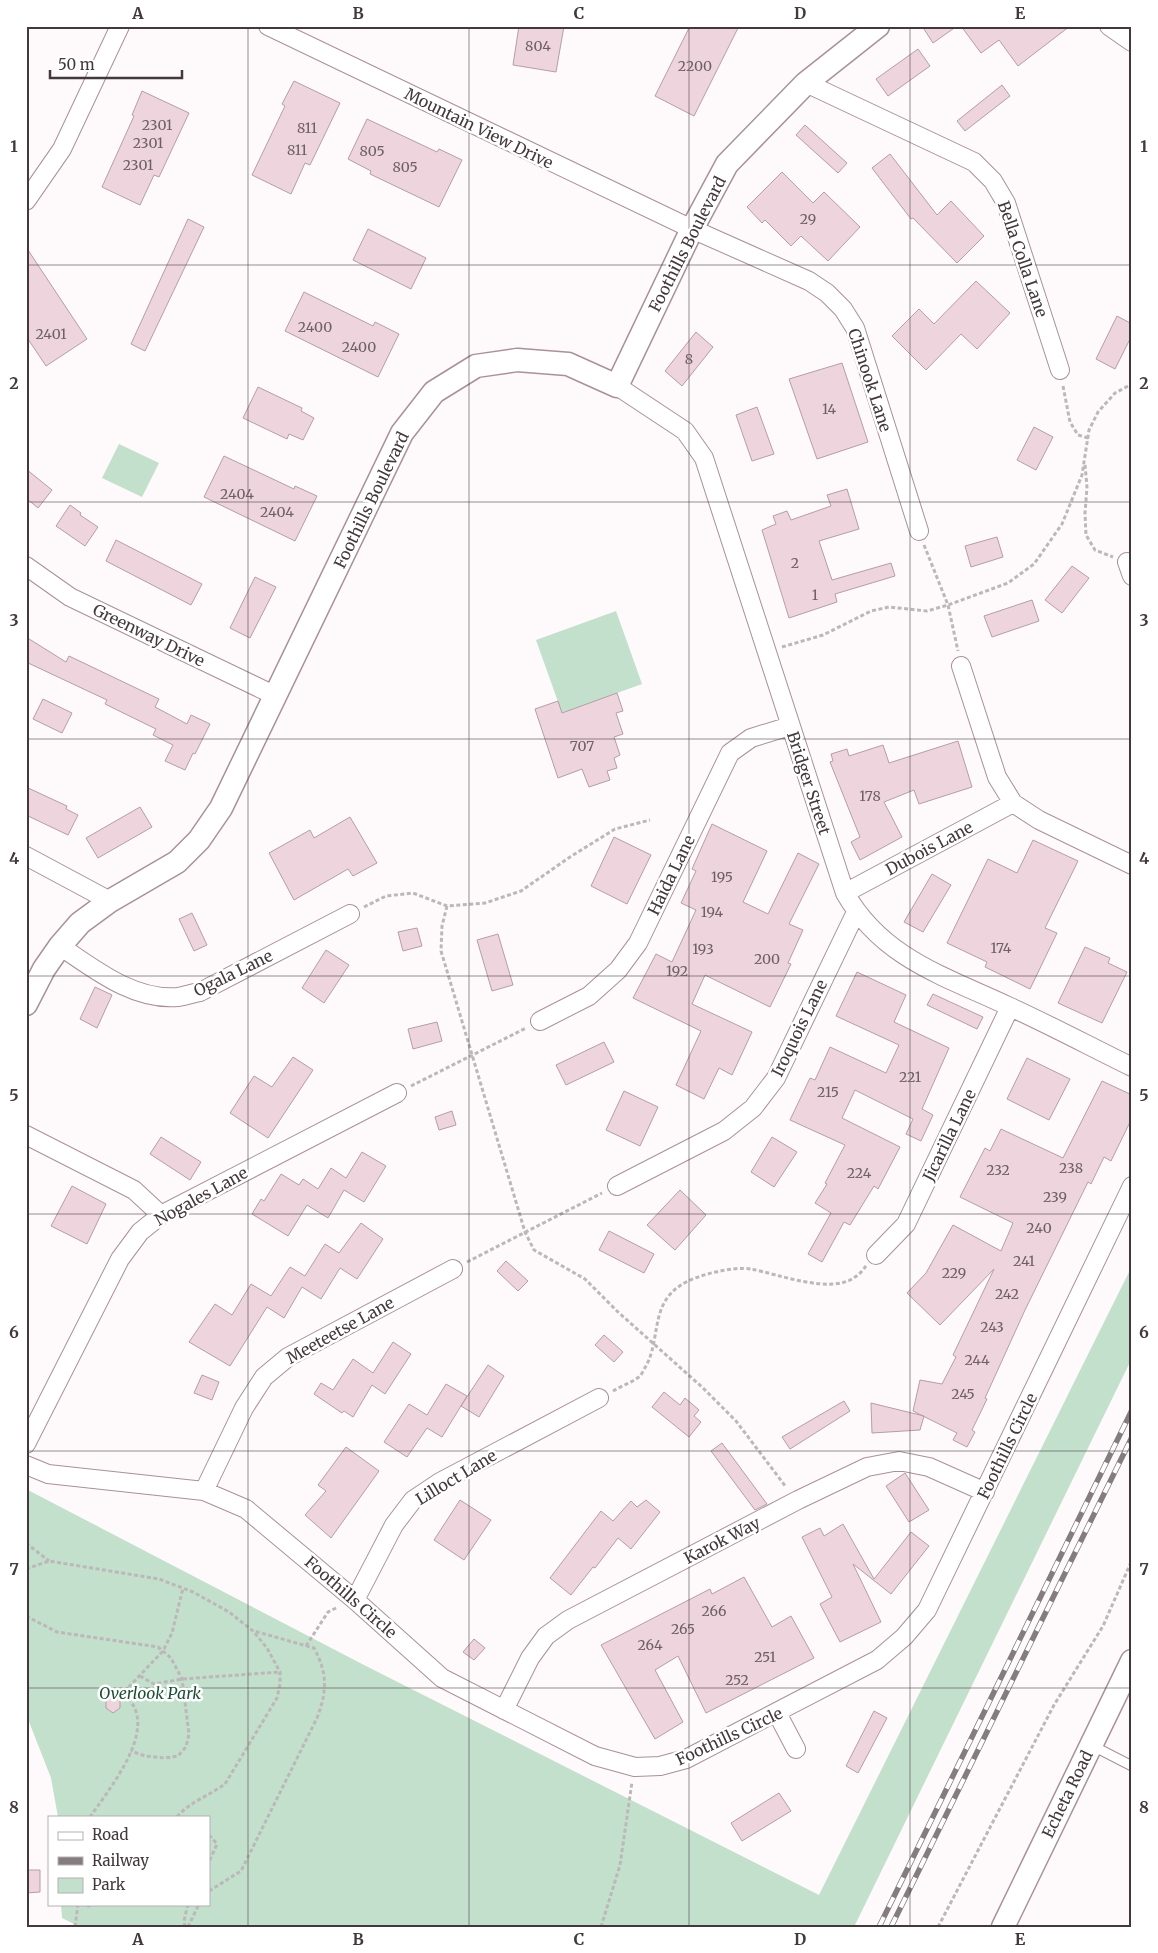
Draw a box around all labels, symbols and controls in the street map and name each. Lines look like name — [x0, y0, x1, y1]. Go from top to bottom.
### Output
text: A — [131, 3, 144, 23]
text: B — [352, 3, 364, 23]
text: C — [574, 3, 584, 23]
text: D — [794, 3, 806, 23]
text: E — [1015, 3, 1026, 23]
house number: 804 — [525, 37, 551, 55]
scale bar — [50, 48, 182, 80]
text: 50 m — [58, 55, 95, 74]
house number: 2200 — [678, 57, 712, 75]
street label: Mountain View Drive — [401, 83, 557, 173]
house number: 2301 — [142, 116, 172, 134]
house number: 811 — [297, 119, 317, 137]
house number: 2301 — [133, 134, 163, 152]
text: 1 — [10, 136, 18, 156]
text: 1 — [1140, 136, 1148, 156]
house number: 811 — [287, 141, 307, 159]
house number: 805 — [359, 142, 385, 160]
house number: 2301 — [123, 156, 153, 174]
house number: 805 — [392, 158, 418, 176]
street label: Foothills Boulevard — [644, 173, 730, 315]
street label: Bella Colla Lane — [994, 198, 1052, 320]
house number: 29 — [800, 210, 816, 228]
house number: 2400 — [298, 318, 332, 336]
house number: 2401 — [35, 325, 67, 343]
street label: Chinook Lane — [844, 326, 896, 434]
house number: 2400 — [342, 338, 376, 356]
house number: 8 — [685, 350, 693, 368]
text: 2 — [9, 373, 19, 393]
text: 2 — [1139, 373, 1149, 393]
house number: 14 — [822, 400, 836, 418]
street label: Foothills Boulevard — [329, 428, 413, 572]
house number: 2404 — [220, 485, 254, 503]
house number: 2404 — [260, 503, 294, 521]
house number: 2 — [791, 554, 799, 572]
house number: 1 — [812, 586, 818, 604]
street label: Greenway Drive — [90, 599, 208, 671]
text: 3 — [9, 610, 19, 630]
text: 3 — [1139, 610, 1149, 630]
street label: Bridger Street — [783, 729, 835, 838]
house number: 707 — [570, 737, 594, 755]
house number: 178 — [859, 787, 881, 805]
street label: Dubois Lane — [882, 817, 976, 879]
street label: Haida Lane — [643, 832, 699, 918]
text: 4 — [9, 848, 19, 868]
text: 4 — [1139, 848, 1149, 868]
house number: 195 — [711, 868, 733, 886]
house number: 194 — [701, 903, 724, 921]
house number: 174 — [991, 939, 1012, 957]
house number: 193 — [692, 940, 714, 958]
street label: Ogala Lane — [190, 945, 276, 1001]
house number: 200 — [754, 950, 780, 968]
house number: 192 — [666, 962, 688, 980]
street label: Iroquois Lane — [767, 976, 831, 1080]
house number: 221 — [899, 1068, 921, 1086]
house number: 215 — [817, 1083, 839, 1101]
text: 5 — [9, 1085, 19, 1105]
text: 5 — [1139, 1085, 1149, 1105]
street label: Jicarilla Lane — [918, 1086, 980, 1185]
house number: 238 — [1059, 1159, 1083, 1177]
house number: 232 — [986, 1161, 1010, 1179]
street label: Nogales Lane — [151, 1162, 251, 1230]
house number: 224 — [847, 1164, 872, 1182]
house number: 239 — [1043, 1188, 1067, 1206]
house number: 240 — [1026, 1219, 1052, 1237]
house number: 241 — [1013, 1252, 1035, 1270]
house number: 229 — [942, 1264, 966, 1282]
house number: 242 — [995, 1285, 1019, 1303]
street label: Meeteetse Lane — [283, 1292, 397, 1368]
house number: 243 — [980, 1318, 1004, 1336]
text: 6 — [9, 1322, 19, 1342]
text: 6 — [1139, 1322, 1149, 1342]
house number: 244 — [964, 1351, 990, 1369]
house number: 245 — [951, 1385, 975, 1403]
street label: Foothills Circle — [973, 1390, 1041, 1502]
street label: Lilloct Lane — [412, 1445, 500, 1509]
street label: Karok Way — [681, 1512, 764, 1568]
street label: Foothills Circle — [301, 1552, 401, 1642]
text: 7 — [9, 1559, 19, 1579]
text: 7 — [1139, 1559, 1149, 1579]
house number: 266 — [702, 1602, 726, 1620]
house number: 265 — [671, 1620, 695, 1638]
house number: 264 — [637, 1636, 663, 1654]
house number: 251 — [754, 1648, 776, 1666]
house number: 252 — [725, 1671, 749, 1689]
park label: Overlook Park — [99, 1683, 201, 1703]
street label: Foothills Circle — [673, 1703, 785, 1769]
street label: Echeta Road — [1037, 1747, 1097, 1841]
text: 8 — [9, 1797, 19, 1817]
text: 8 — [1139, 1797, 1149, 1817]
legend — [48, 1816, 210, 1906]
text: Road — [92, 1825, 128, 1844]
text: Railway — [92, 1851, 149, 1870]
text: Park — [92, 1875, 126, 1894]
text: A — [131, 1929, 144, 1949]
text: B — [352, 1929, 364, 1949]
text: C — [574, 1929, 584, 1949]
text: D — [794, 1929, 806, 1949]
text: E — [1015, 1929, 1026, 1949]

